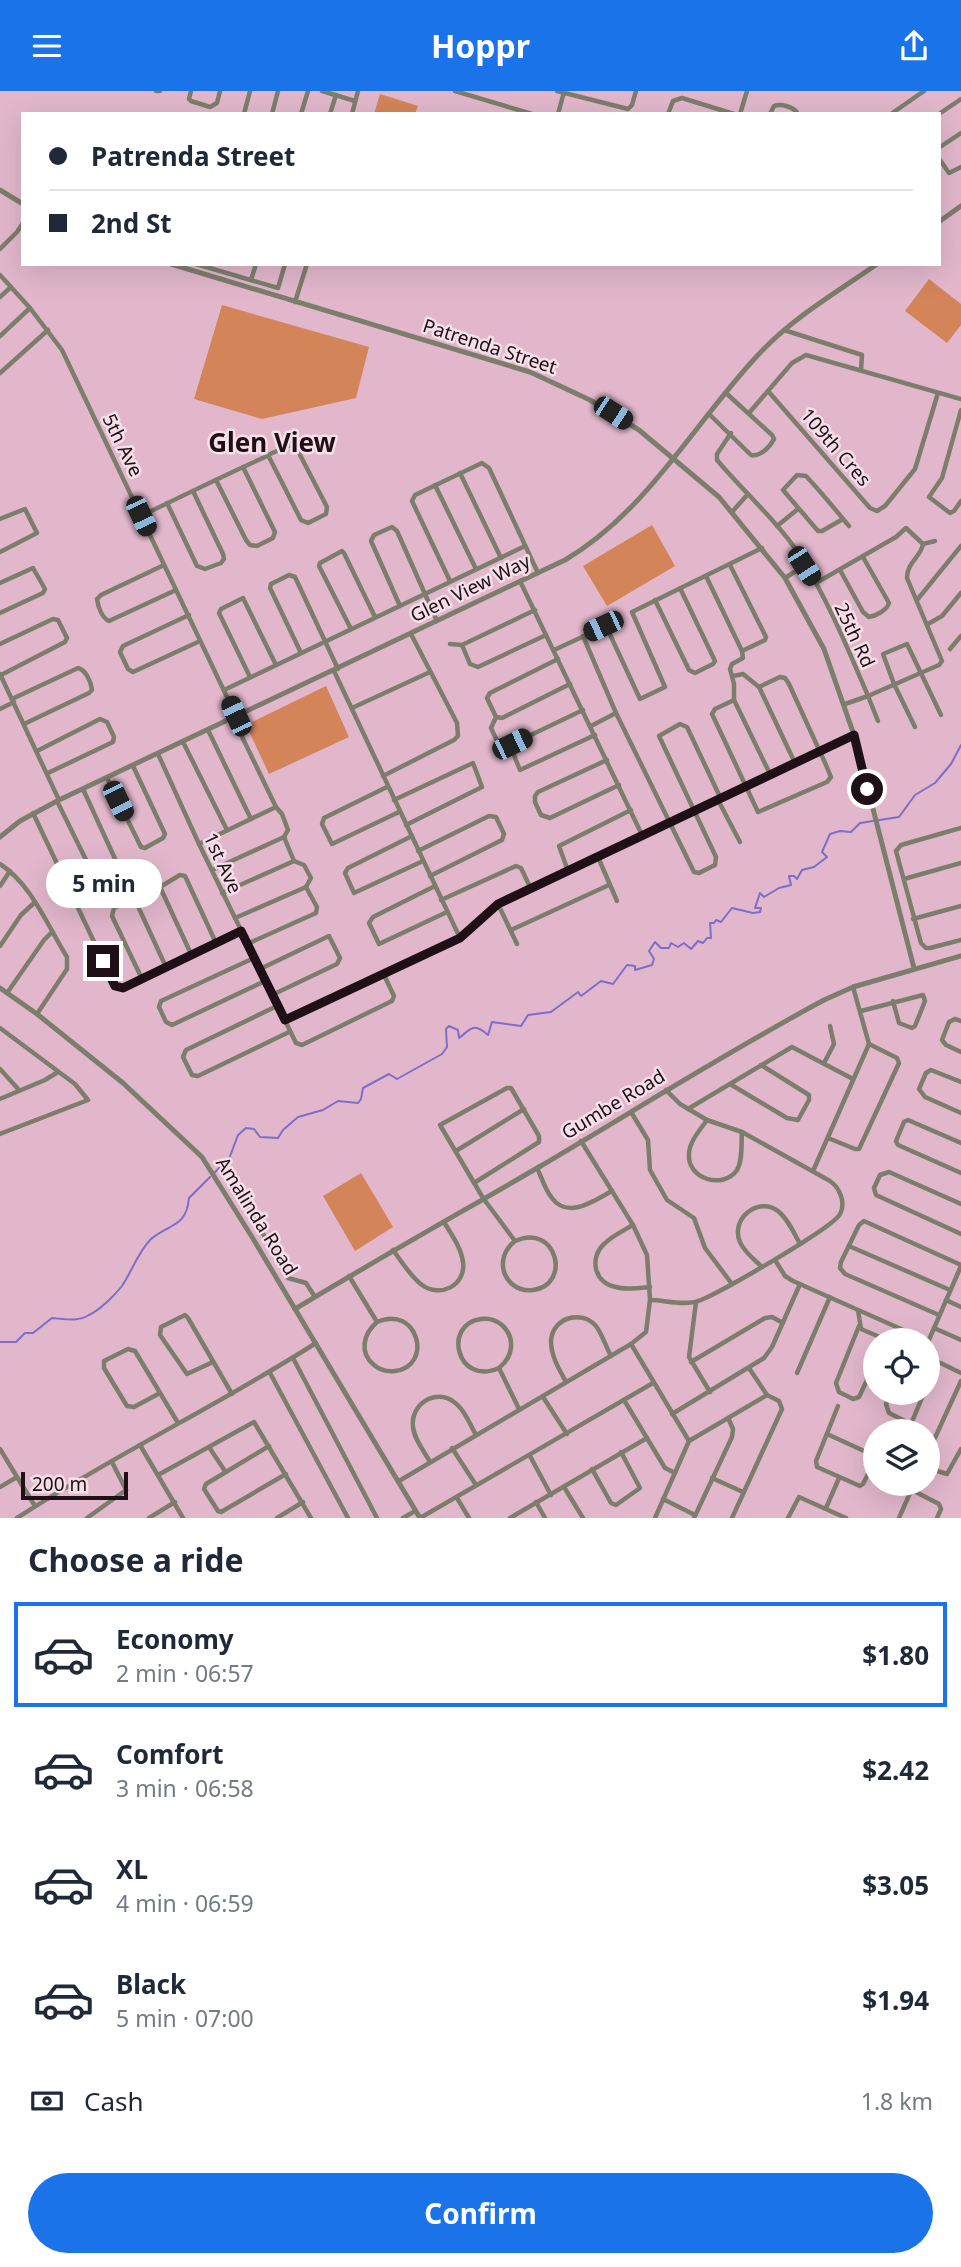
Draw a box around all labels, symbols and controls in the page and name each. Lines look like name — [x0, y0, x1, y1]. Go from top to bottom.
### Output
text: Hoppr — [431, 24, 530, 67]
icon: menu — [28, 27, 66, 65]
icon: share — [895, 27, 933, 65]
text: Patrenda Street — [91, 138, 295, 174]
text: 2nd St — [91, 205, 172, 241]
street label: Patrenda Street — [420, 312, 560, 380]
car — [590, 393, 637, 433]
street label: 109th Cres — [795, 402, 877, 492]
street label: 5th Ave — [97, 409, 149, 481]
district label: Glen View — [208, 424, 336, 460]
car — [123, 493, 160, 539]
car — [784, 543, 825, 589]
street label: Glen View Way — [406, 548, 535, 628]
street label: 25th Rd — [829, 598, 881, 672]
car — [580, 608, 627, 644]
car — [218, 693, 255, 739]
car — [489, 725, 536, 763]
route start — [851, 773, 883, 805]
car — [100, 778, 137, 824]
street label: 1st Ave — [198, 828, 248, 898]
callout: 5 min — [45, 859, 161, 909]
text: 5 min — [72, 867, 136, 899]
route end — [87, 945, 119, 977]
street label: Gumbe Road — [556, 1063, 670, 1145]
street label: Amalinda Road — [210, 1152, 304, 1280]
map controls — [863, 1328, 940, 1496]
button: locate — [863, 1328, 940, 1405]
button: layers — [863, 1419, 940, 1496]
scale bar — [21, 1469, 128, 1501]
text: 200 m — [32, 1471, 87, 1497]
text: Choose a ride — [28, 1538, 244, 1581]
text: Economy — [116, 1621, 234, 1657]
icon: car — [32, 1623, 95, 1686]
text: $1.80 — [862, 1637, 929, 1673]
text: 2 min · 06:57 — [116, 1657, 254, 1689]
text: Comfort — [116, 1736, 224, 1772]
icon: car — [32, 1738, 95, 1801]
text: $2.42 — [862, 1752, 929, 1788]
text: 3 min · 06:58 — [116, 1772, 254, 1804]
text: XL — [116, 1851, 148, 1887]
icon: car — [32, 1853, 95, 1916]
text: $3.05 — [862, 1867, 929, 1903]
text: 4 min · 06:59 — [116, 1887, 254, 1919]
text: Black — [116, 1966, 186, 2002]
icon: car — [32, 1968, 95, 2031]
text: $1.94 — [862, 1982, 929, 2018]
text: 5 min · 07:00 — [116, 2002, 254, 2034]
icon: cash — [28, 2082, 66, 2120]
text: Cash — [84, 2083, 144, 2119]
text: 1.8 km — [861, 2085, 933, 2117]
button: Confirm — [28, 2173, 933, 2253]

